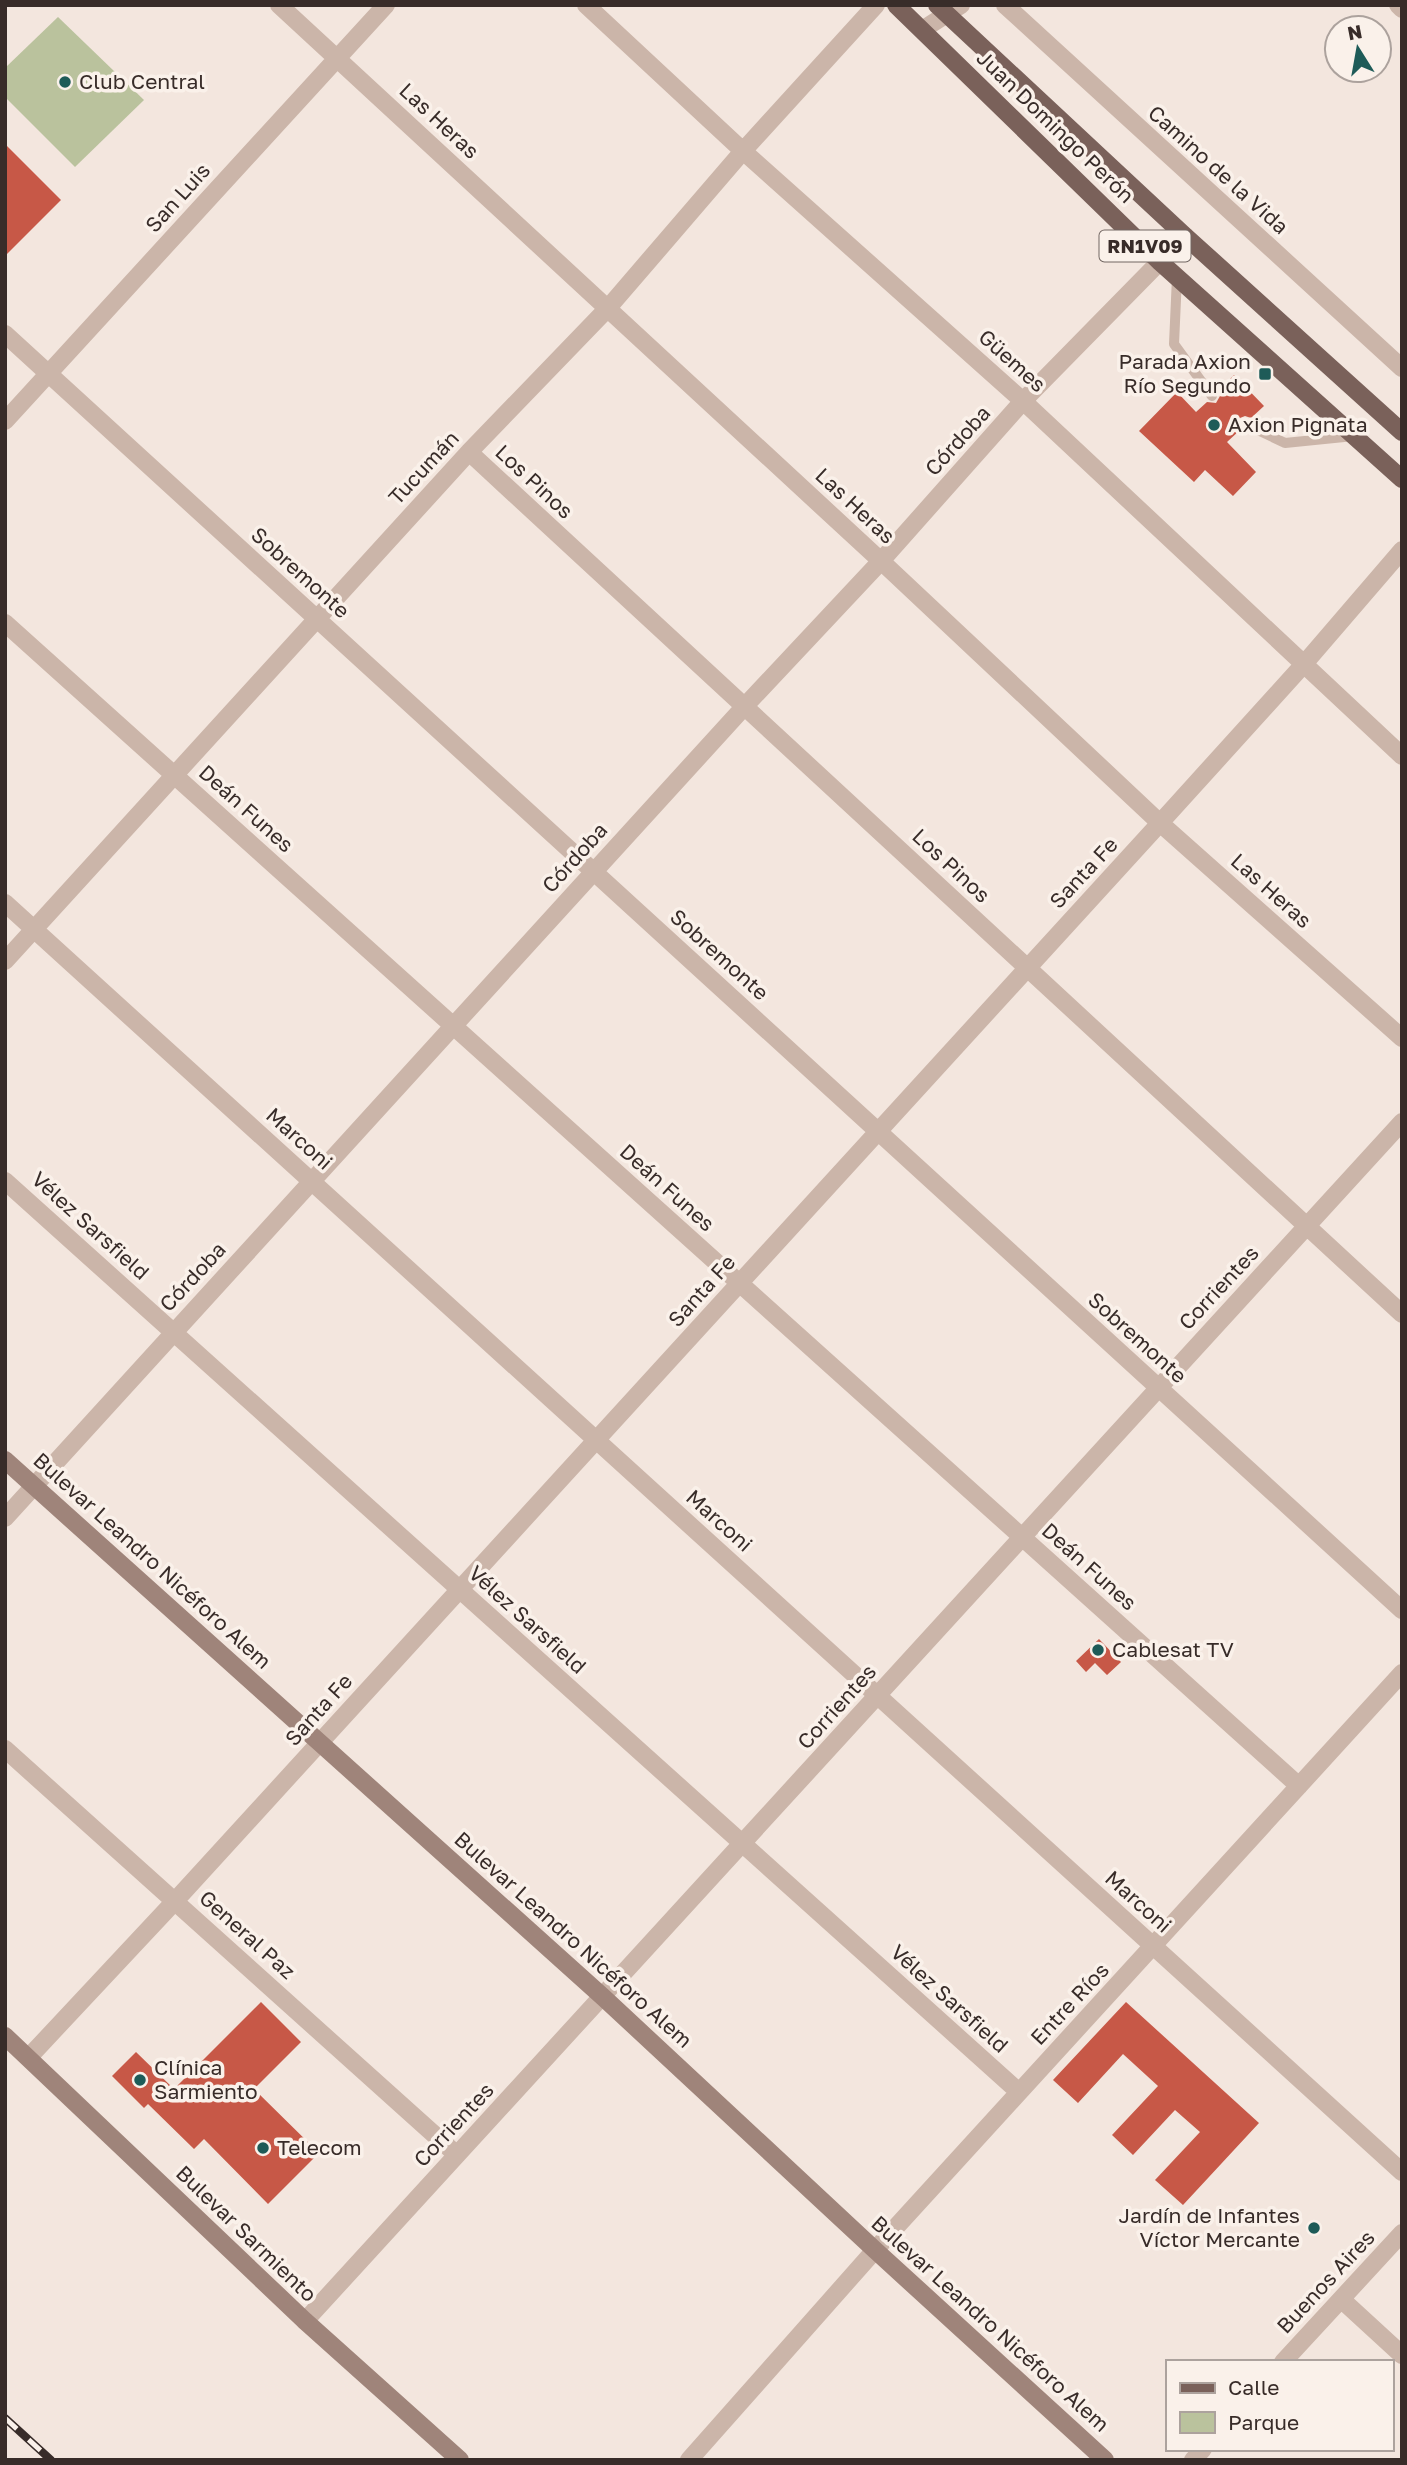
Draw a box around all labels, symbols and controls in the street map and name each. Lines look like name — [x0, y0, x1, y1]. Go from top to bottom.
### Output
north arrow — [1323, 14, 1393, 84]
text: N — [1345, 19, 1364, 44]
street label: Juan Domingo Perón — [972, 44, 1140, 208]
place label: Club Central — [79, 68, 205, 94]
marker: Club Central — [57, 74, 73, 90]
street label: Las Heras — [394, 77, 485, 164]
street label: Camino de la Vida — [1143, 99, 1294, 239]
street label: San Luis — [139, 157, 215, 237]
road number: RN1V09 — [1100, 230, 1190, 262]
street label: Güemes — [974, 323, 1052, 397]
place label: Parada Axion Río Segundo — [1119, 348, 1251, 398]
marker: Parada Axion Río Segundo — [1257, 366, 1273, 382]
street label: Córdoba — [919, 400, 995, 481]
place label: Axion Pignata — [1228, 411, 1368, 437]
marker: Axion Pignata — [1206, 417, 1222, 433]
street label: Tucumán — [383, 425, 464, 510]
street label: Los Pinos — [490, 439, 579, 524]
street label: Las Heras — [810, 462, 901, 549]
street label: Sobremonte — [246, 521, 355, 623]
street label: Deán Funes — [194, 759, 299, 858]
street label: Córdoba — [536, 817, 612, 898]
street label: Los Pinos — [907, 823, 996, 908]
street label: Santa Fe — [1044, 831, 1123, 913]
street label: Las Heras — [1226, 847, 1317, 933]
street label: Sobremonte — [665, 903, 774, 1005]
street label: Marconi — [261, 1102, 338, 1175]
street label: Deán Funes — [615, 1138, 720, 1237]
street label: Vélez Sarsfield — [27, 1166, 155, 1285]
street label: Córdoba — [154, 1236, 231, 1316]
street label: Corrientes — [1173, 1240, 1264, 1335]
street label: Santa Fe — [662, 1249, 740, 1332]
street label: Sobremonte — [1083, 1286, 1192, 1388]
street label: Bulevar Leandro Nicéforo Alem — [28, 1447, 277, 1674]
street label: Marconi — [681, 1484, 758, 1557]
street label: Deán Funes — [1037, 1517, 1142, 1616]
street label: Vélez Sarsfield — [464, 1560, 592, 1679]
place label: Cablesat TV — [1112, 1636, 1234, 1662]
marker: Cablesat TV — [1090, 1642, 1106, 1658]
street label: Corrientes — [791, 1658, 881, 1754]
street label: Santa Fe — [279, 1668, 357, 1751]
street label: Bulevar Leandro Nicéforo Alem — [449, 1826, 698, 2053]
street label: Marconi — [1100, 1865, 1177, 1938]
street label: General Paz — [194, 1884, 301, 1984]
street label: Vélez Sarsfield — [886, 1939, 1014, 2058]
street label: Entre Ríos — [1025, 1957, 1114, 2050]
place label: Clínica Sarmiento — [154, 2054, 258, 2104]
marker: Clínica Sarmiento — [132, 2072, 148, 2088]
street label: Corrientes — [408, 2077, 499, 2172]
place label: Telecom — [277, 2134, 362, 2160]
marker: Telecom — [255, 2140, 271, 2156]
street label: Bulevar Sarmiento — [171, 2160, 322, 2307]
place label: Jardín de Infantes Víctor Mercante — [1118, 2202, 1300, 2252]
street label: Bulevar Leandro Nicéforo Alem — [866, 2210, 1115, 2437]
marker: Jardín de Infantes Víctor Mercante — [1306, 2220, 1322, 2236]
street label: Buenos Aires — [1271, 2224, 1380, 2338]
legend — [1166, 2360, 1393, 2451]
text: Calle — [1228, 2374, 1280, 2400]
text: Parque — [1228, 2409, 1299, 2435]

